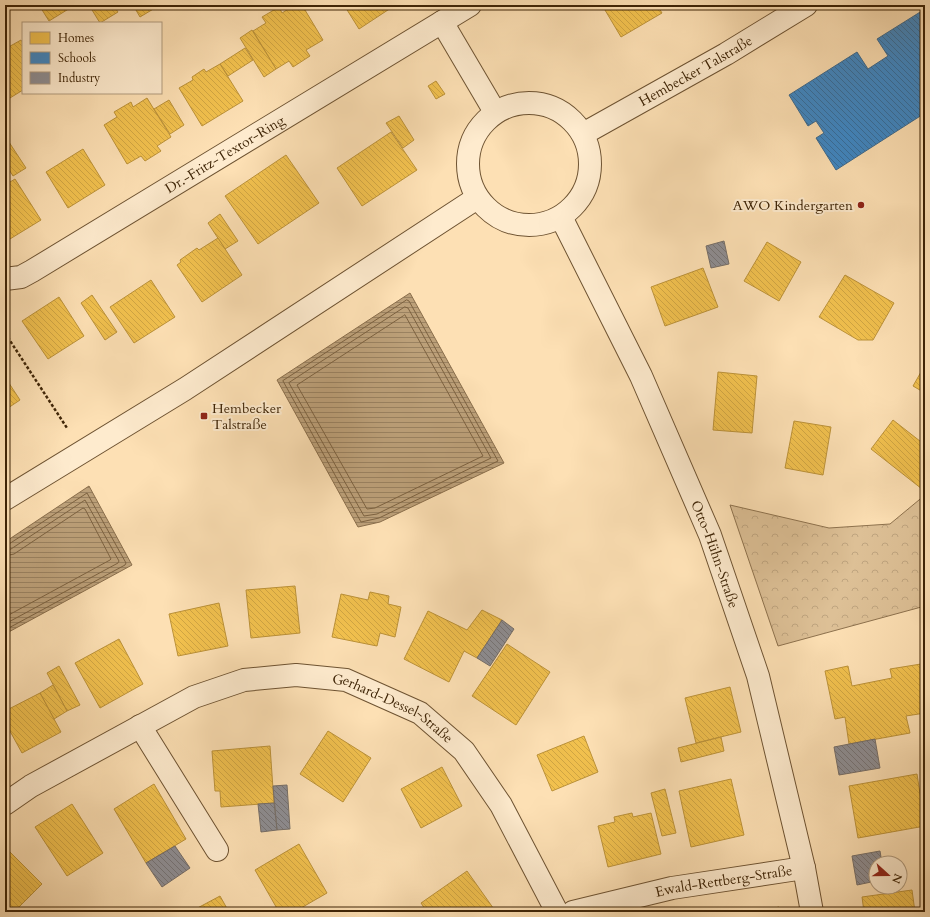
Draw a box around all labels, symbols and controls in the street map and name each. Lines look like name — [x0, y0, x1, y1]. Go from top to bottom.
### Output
legend — [22, 22, 162, 94]
text: Homes — [58, 30, 94, 46]
street label: Hembecker Talstraße — [635, 31, 756, 111]
text: Schools — [58, 50, 96, 66]
text: Industry — [58, 70, 101, 86]
street label: Dr.-Fritz-Textor-Ring — [162, 111, 288, 198]
place label: AWO Kindergarten — [733, 196, 853, 215]
marker: AWO Kindergarten — [856, 200, 866, 210]
place label: Hembecker Talstraße — [212, 399, 282, 434]
marker: Hembecker Talstraße — [199, 411, 209, 421]
street label: Otto-Hühn-Straße — [686, 497, 743, 611]
street label: Gerhard-Dessel-Straße — [332, 670, 457, 748]
north arrow — [868, 855, 908, 895]
street label: Ewald-Rettberg-Straße — [653, 861, 794, 902]
text: N — [888, 871, 906, 886]

